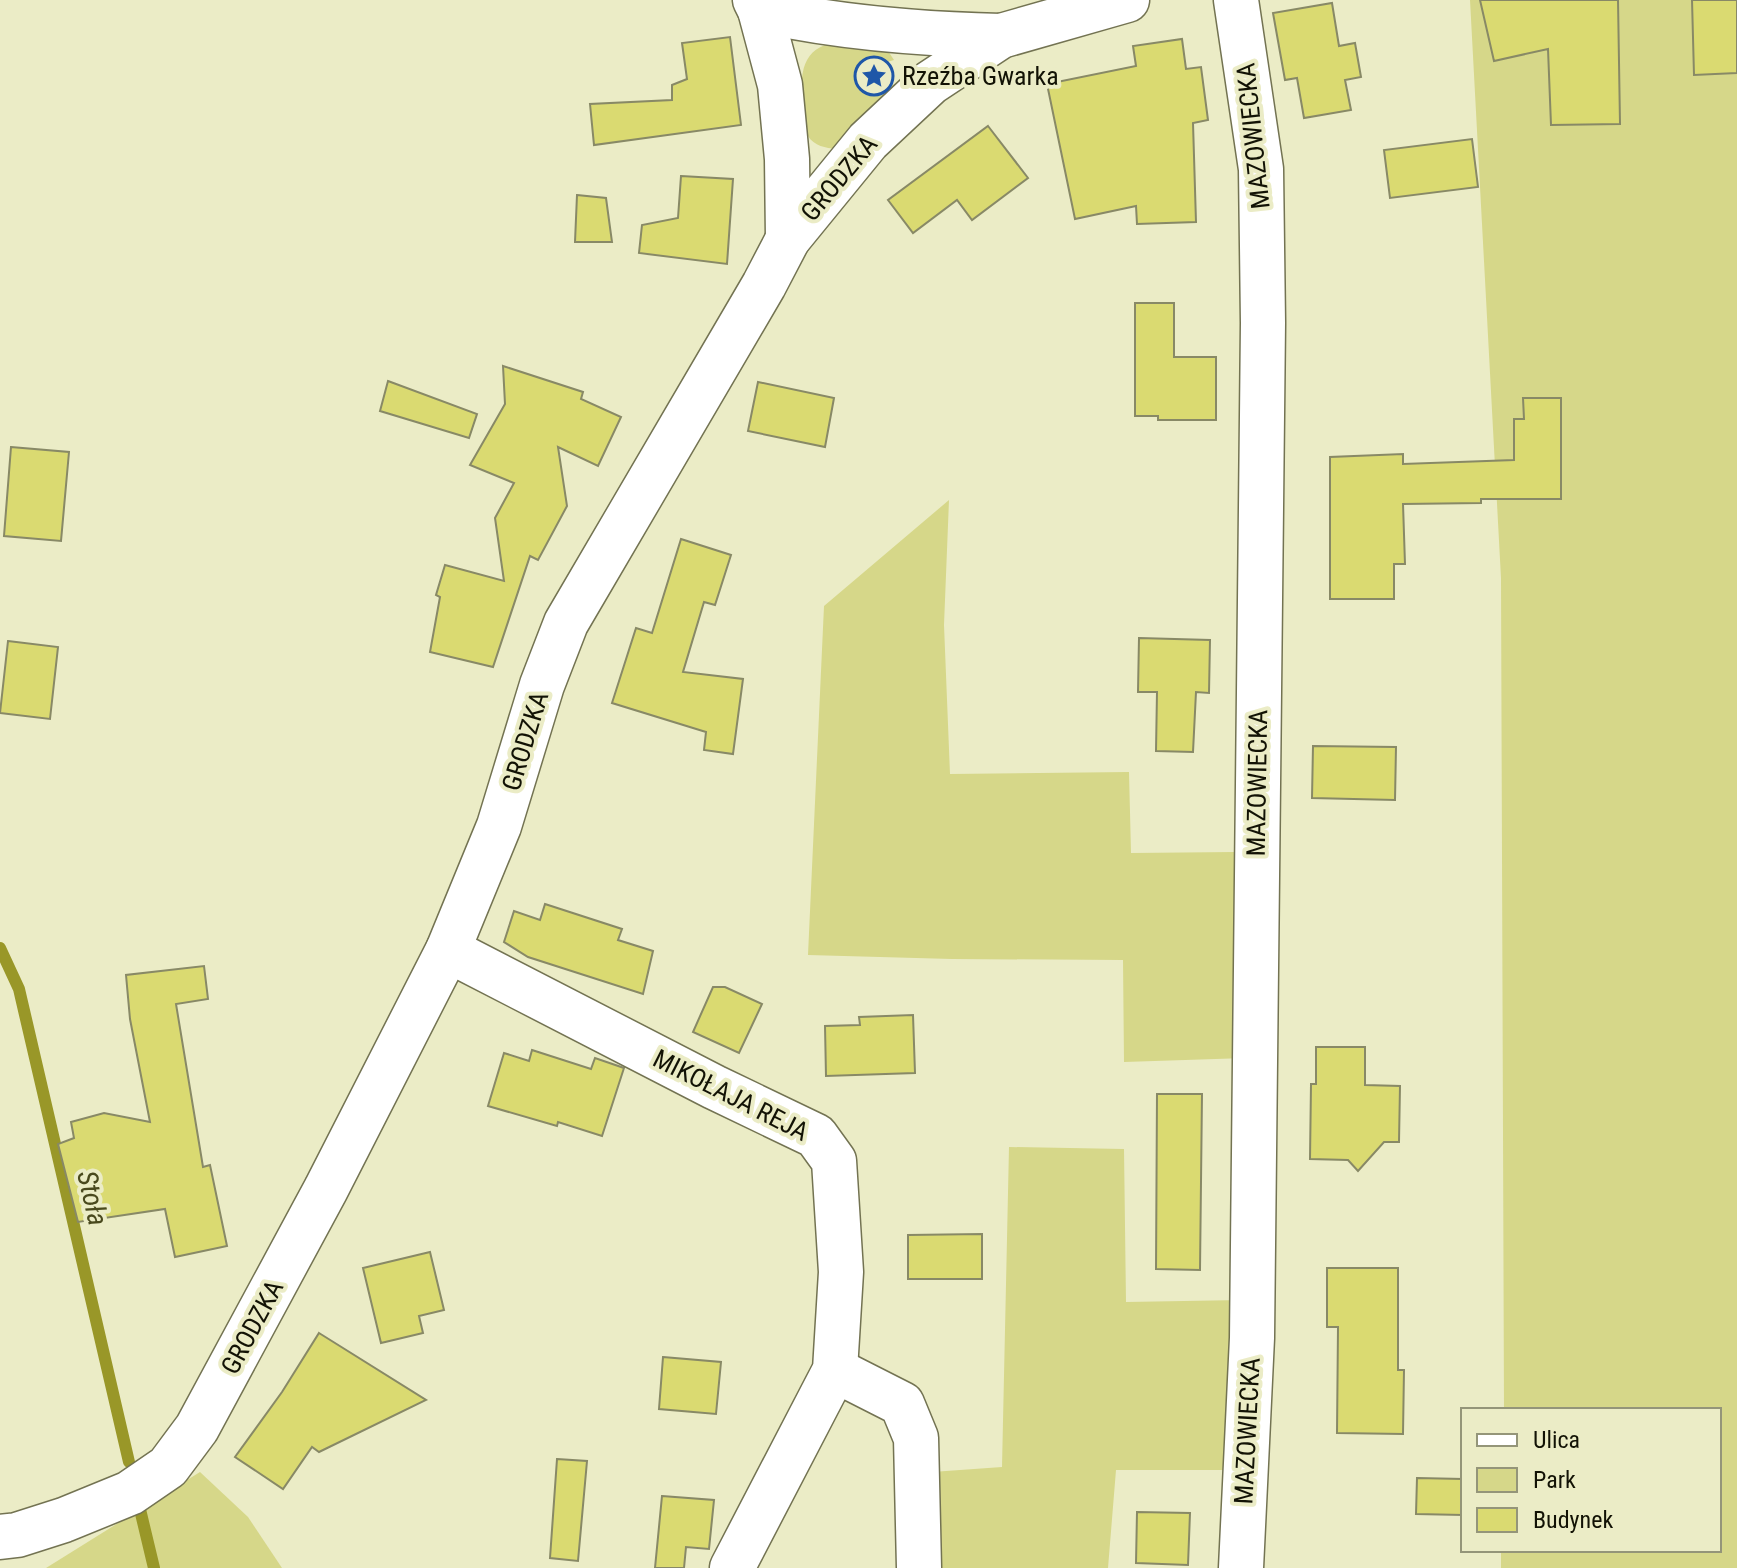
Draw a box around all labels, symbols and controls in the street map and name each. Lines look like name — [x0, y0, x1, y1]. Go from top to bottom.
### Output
place icon: Rzeźba Gwarka — [853, 55, 895, 97]
place label: Rzeźba Gwarka — [902, 61, 1059, 91]
street label: MAZOWIECKA — [1230, 61, 1276, 211]
street label: GRODZKA — [795, 129, 883, 227]
street label: GRODZKA — [496, 688, 554, 794]
street label: MAZOWIECKA — [1241, 709, 1273, 857]
street label: MIKOŁAJA REJA — [648, 1043, 814, 1147]
water label: Stoła — [70, 1167, 115, 1229]
street label: GRODZKA — [215, 1275, 289, 1379]
street label: MAZOWIECKA — [1228, 1357, 1266, 1505]
legend — [1461, 1408, 1721, 1552]
text: Ulica — [1533, 1426, 1580, 1454]
text: Park — [1533, 1466, 1576, 1494]
text: Budynek — [1533, 1506, 1613, 1534]

